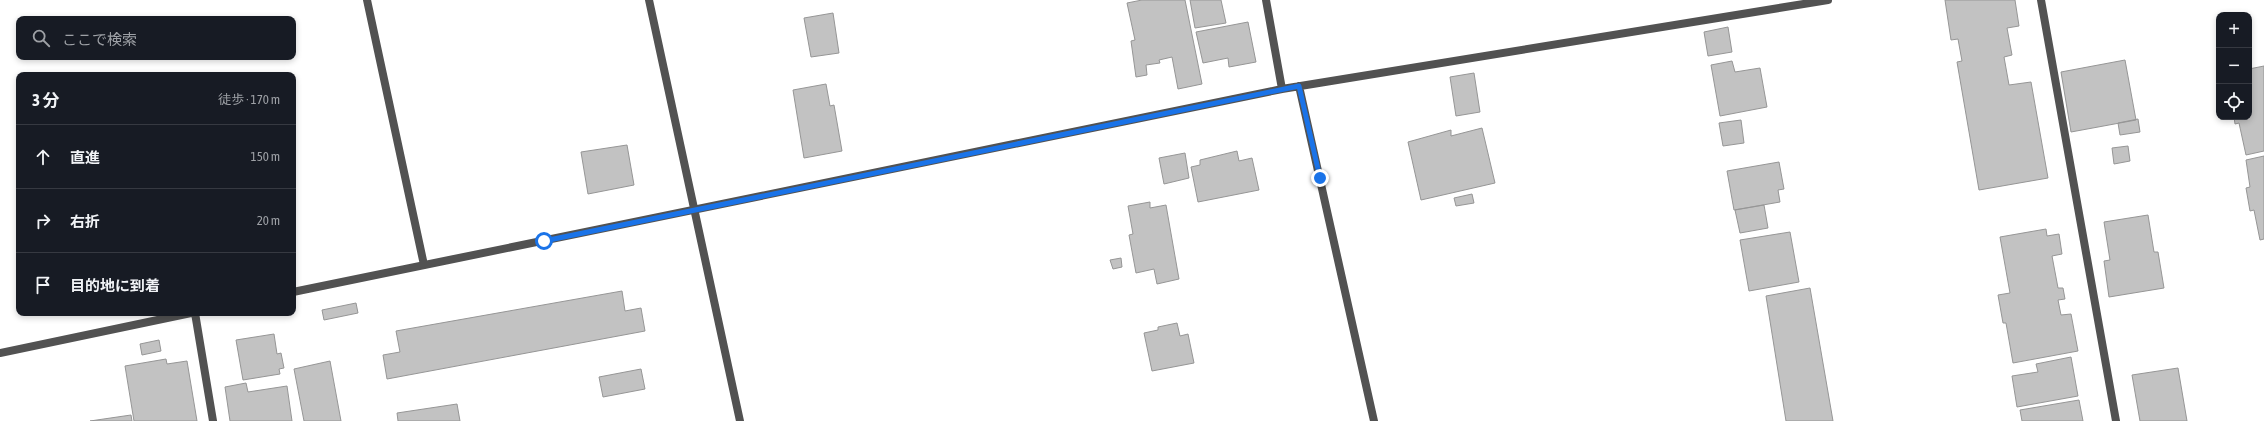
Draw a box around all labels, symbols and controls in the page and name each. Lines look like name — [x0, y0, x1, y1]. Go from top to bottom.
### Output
map controls — [2216, 12, 2252, 120]
button: + — [2216, 12, 2252, 48]
search box — [16, 16, 296, 60]
icon: search — [30, 27, 52, 49]
text: ここで検索 — [62, 31, 137, 48]
button: − — [2216, 48, 2252, 84]
button: locate — [2216, 84, 2252, 120]
text: 3 分 — [32, 90, 59, 110]
text: 徒歩 · 170 m — [218, 92, 280, 107]
icon: ahead — [32, 146, 54, 168]
text: 直進 — [70, 149, 100, 166]
text: 150 m — [251, 149, 280, 164]
route end — [1311, 169, 1329, 187]
icon: right — [32, 210, 54, 232]
text: 右折 — [70, 213, 100, 230]
text: 20 m — [257, 213, 280, 228]
route start — [535, 232, 553, 250]
icon: arrive — [32, 274, 54, 296]
text: 目的地に到着 — [70, 277, 160, 294]

